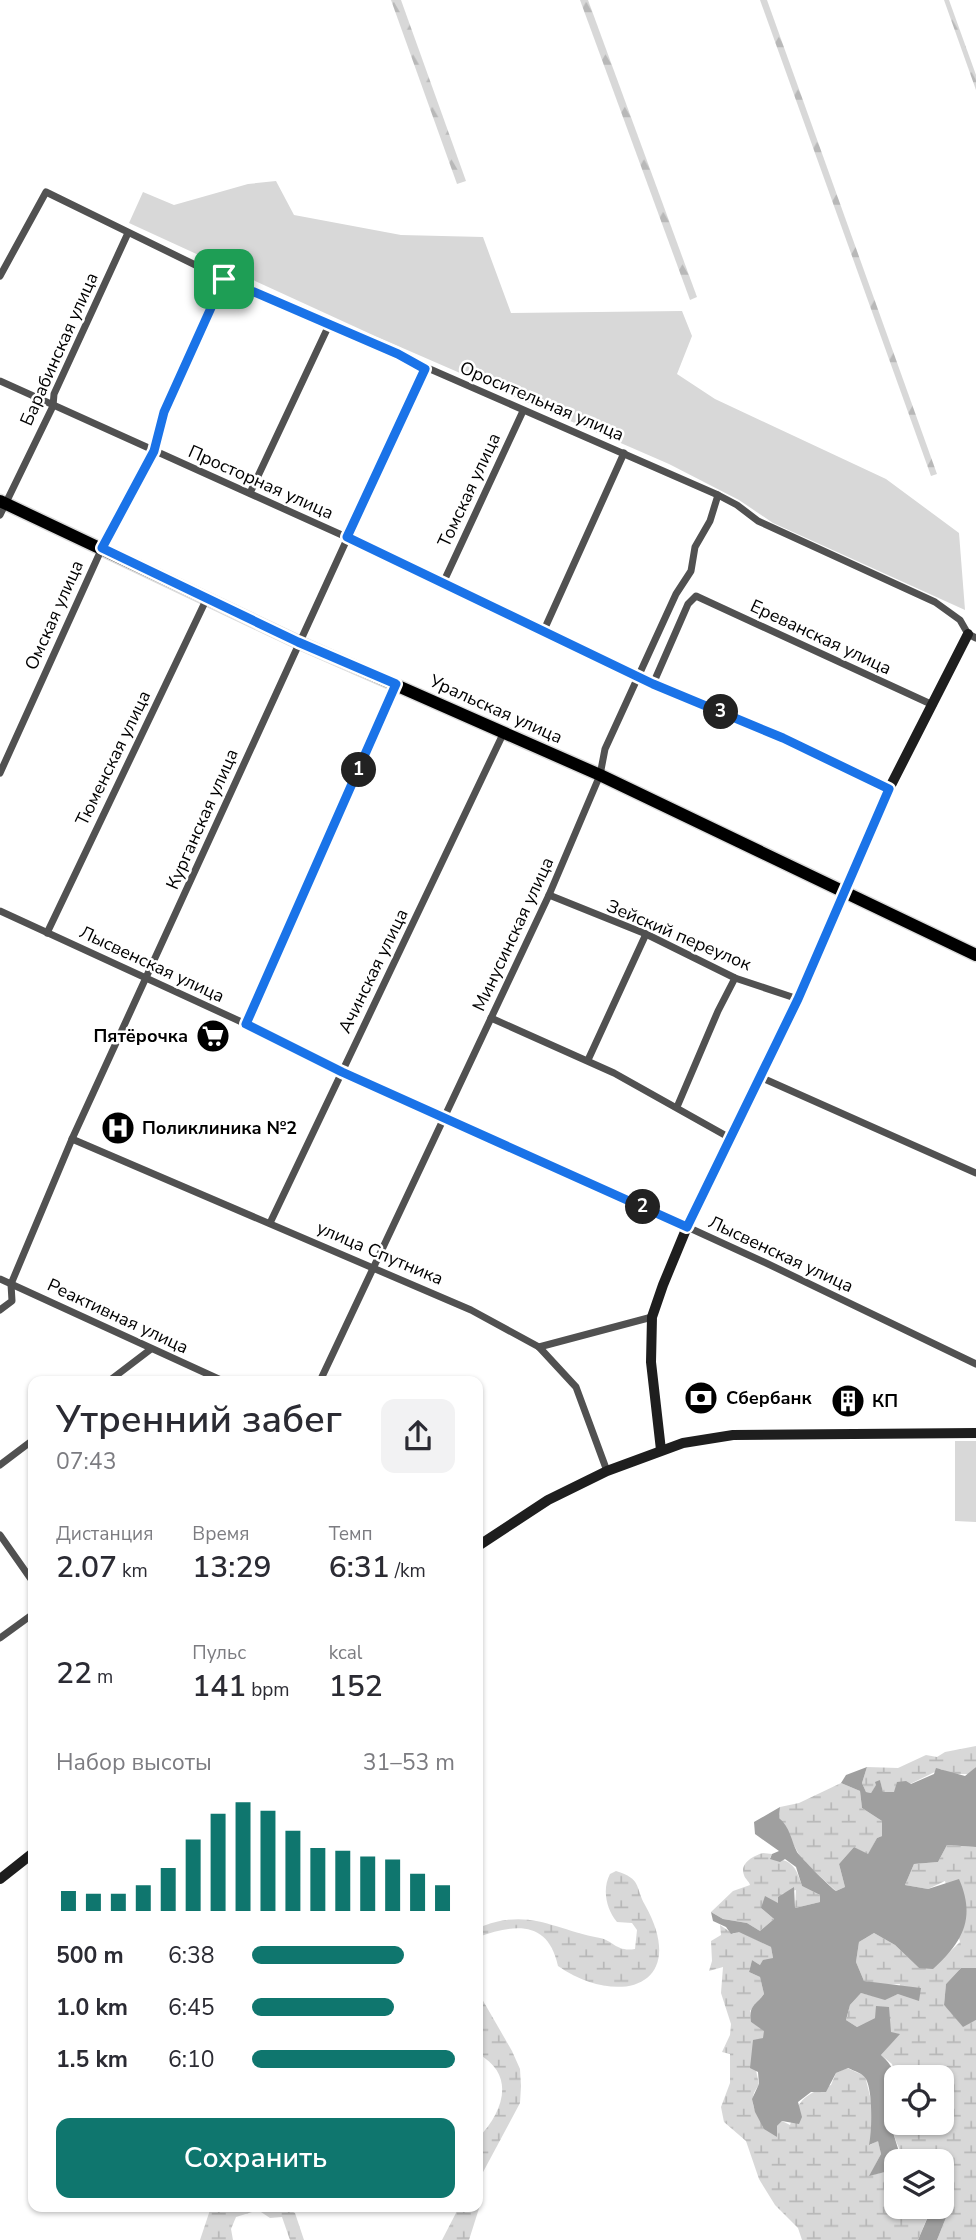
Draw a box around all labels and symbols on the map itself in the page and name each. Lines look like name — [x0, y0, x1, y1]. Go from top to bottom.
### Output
pin — [194, 249, 254, 309]
street label: Барабинская улица — [14, 269, 104, 429]
street label: Оросительная улица — [456, 356, 628, 446]
street label: Томская улица — [432, 429, 506, 551]
street label: Просторная улица — [185, 439, 337, 525]
street label: Омская улица — [19, 556, 89, 674]
street label: Ереванская улица — [746, 594, 896, 680]
street label: Уральская улица — [425, 668, 566, 749]
street label: Тюменская улица — [70, 686, 156, 830]
pin: 3 — [704, 694, 738, 730]
street label: Курганская улица — [160, 745, 244, 893]
pin: 1 — [342, 752, 376, 788]
street label: Минусинская улица — [467, 853, 559, 1015]
street label: Зейский переулок — [603, 894, 755, 977]
street label: Ачинская улица — [332, 905, 414, 1037]
street label: Лысвенская улица — [76, 920, 228, 1008]
supermarket icon: Пятёрочка — [194, 1017, 232, 1055]
place label: Пятёрочка — [94, 1024, 188, 1048]
hospital icon: Поликлиника №2 — [99, 1109, 137, 1147]
place label: Поликлиника №2 — [142, 1116, 297, 1140]
pin: 2 — [626, 1190, 660, 1224]
street label: Лысвенская улица — [705, 1210, 857, 1298]
street label: улица Спутника — [313, 1216, 447, 1290]
street label: Реактивная улица — [44, 1273, 192, 1359]
bank icon: Сбербанк — [682, 1379, 720, 1417]
building icon: КП — [829, 1382, 867, 1420]
place label: Сбербанк — [726, 1386, 813, 1410]
place label: КП — [872, 1389, 898, 1413]

